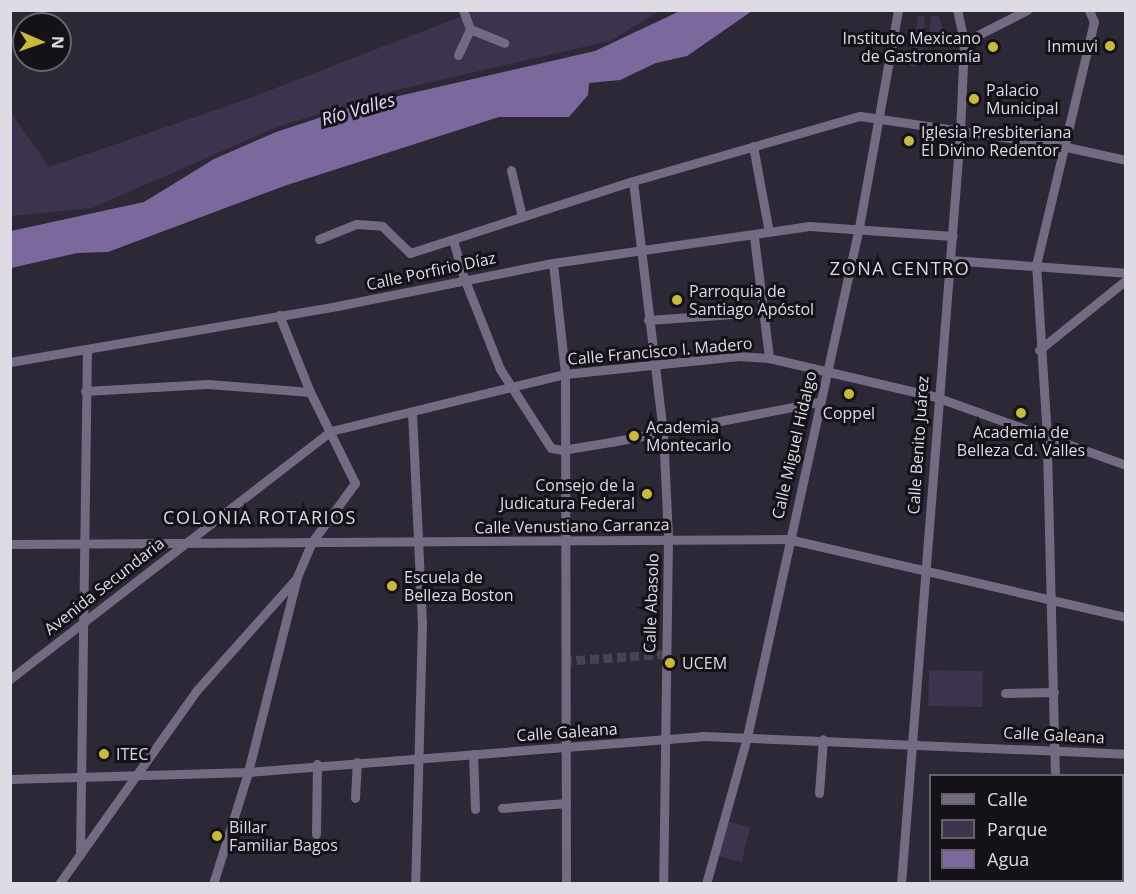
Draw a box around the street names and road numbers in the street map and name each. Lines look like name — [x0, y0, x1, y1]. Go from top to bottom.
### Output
street label: Calle Porfirio Díaz — [365, 248, 497, 294]
street label: Calle Francisco I. Madero — [567, 333, 753, 369]
street label: Calle Miguel Hidalgo — [768, 369, 820, 521]
street label: Calle Benito Juárez — [904, 375, 932, 515]
street label: Calle Venustiano Carranza — [474, 515, 670, 537]
street label: Avenida Secundaria — [40, 533, 168, 639]
street label: Calle Abasolo — [640, 553, 662, 653]
street label: Calle Galeana — [516, 719, 618, 745]
street label: Calle Galeana — [1003, 723, 1105, 747]

